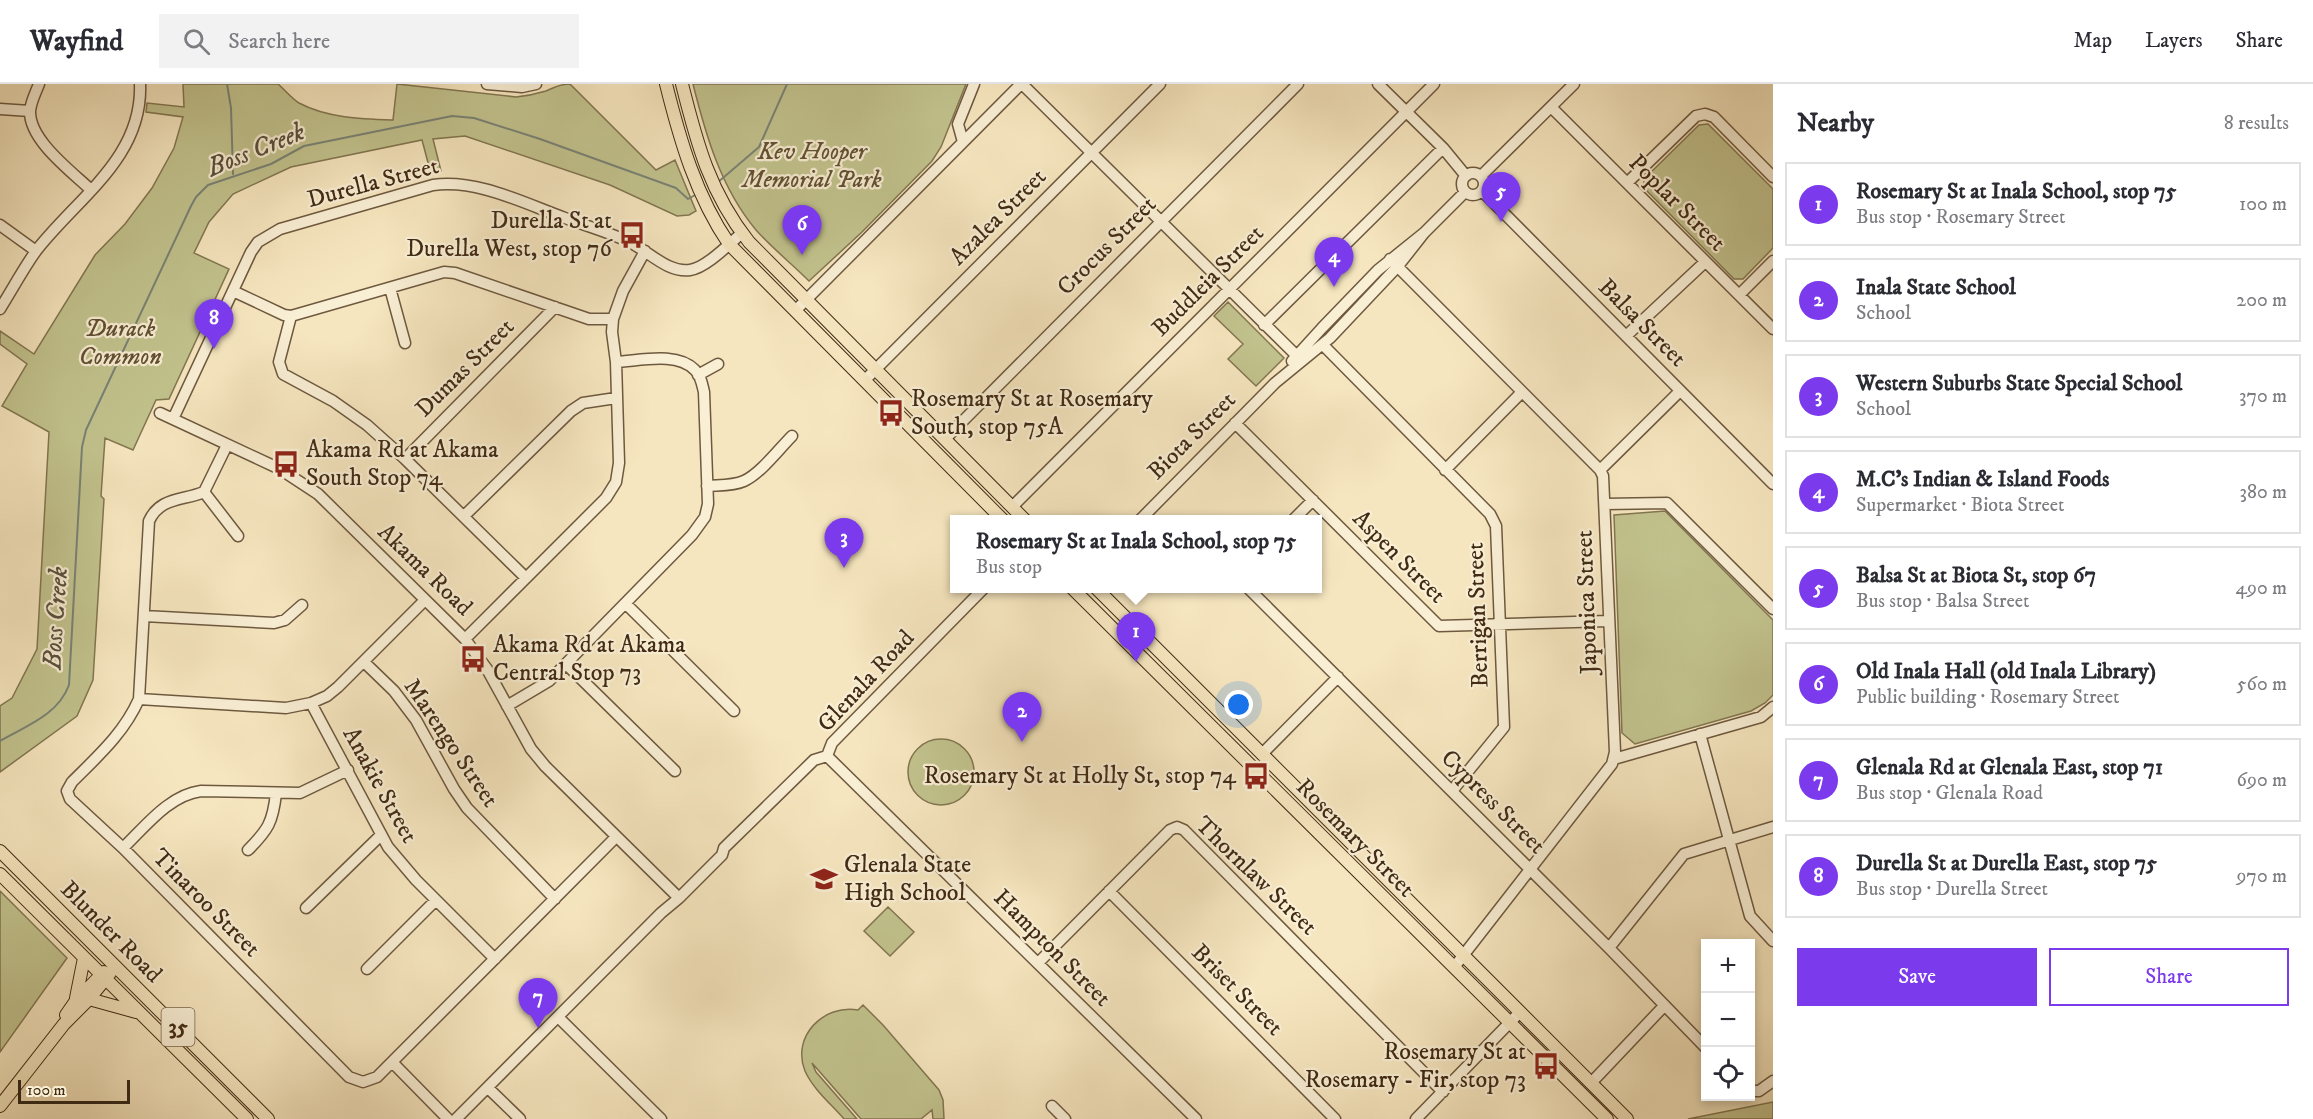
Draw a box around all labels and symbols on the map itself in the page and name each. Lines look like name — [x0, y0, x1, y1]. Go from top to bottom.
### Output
water label: Boss Creek — [201, 115, 310, 185]
park label: Kev Hooper Memorial Park — [740, 137, 882, 195]
street label: Poplar Street — [1622, 148, 1732, 258]
street label: Durella Street — [304, 151, 442, 215]
street label: Azalea Street — [943, 162, 1053, 272]
pin: 5 — [1482, 172, 1520, 222]
street label: Crocus Street — [1051, 190, 1163, 302]
place label: Durella St at Durella West, stop 76 — [406, 206, 614, 264]
pin: 6 — [782, 206, 822, 255]
street label: Buddleia Street — [1146, 219, 1270, 343]
bus stop icon: Durella St at Durella West, stop 76 — [617, 220, 647, 250]
pin: 4 — [1314, 238, 1354, 287]
street label: Balsa Street — [1592, 273, 1693, 374]
pin: 8 — [194, 300, 234, 349]
street label: Dumas Street — [409, 312, 521, 424]
park label: Durack Common — [79, 314, 161, 372]
place label: Rosemary St at Rosemary South, stop 75A — [911, 384, 1153, 442]
street label: Biota Street — [1142, 385, 1243, 486]
bus stop icon: Rosemary St at Rosemary South, stop 75A — [876, 398, 906, 428]
place label: Akama Rd at Akama South Stop 74 — [306, 435, 499, 493]
bus stop icon: Akama Rd at Akama South Stop 74 — [271, 449, 301, 479]
street label: Aspen Street — [1346, 504, 1452, 610]
street label: Akama Road — [371, 517, 479, 623]
pin: 3 — [824, 518, 864, 568]
street label: Japonica Street — [1569, 529, 1605, 677]
street label: Berrigan Street — [1460, 541, 1496, 688]
water label: Boss Creek — [36, 566, 76, 671]
pin: 1 — [1116, 612, 1156, 662]
street label: Glenala Road — [811, 624, 921, 738]
place label: Akama Rd at Akama Central Stop 73 — [493, 630, 686, 688]
bus stop icon: Akama Rd at Akama Central Stop 73 — [458, 644, 488, 674]
street label: Marengo Street — [397, 673, 505, 813]
your location — [1224, 690, 1253, 719]
pin: 2 — [1002, 692, 1042, 742]
street label: Anakie Street — [336, 722, 424, 848]
street label: Cypress Street — [1434, 743, 1552, 861]
place label: Rosemary St at Holly St, stop 74 — [924, 761, 1237, 791]
bus stop icon: Rosemary St at Holly St, stop 74 — [1241, 761, 1271, 791]
street label: Rosemary Street — [1289, 772, 1421, 904]
street label: Thornlaw Street — [1189, 810, 1324, 942]
street label: Tinaroo Street — [145, 842, 267, 964]
place label: Glenala State High School — [844, 850, 971, 908]
school or university icon: Glenala State High School — [809, 864, 839, 894]
street label: Blunder Road — [54, 875, 168, 989]
street label: Hampton Street — [987, 883, 1117, 1013]
street label: Briset Street — [1185, 938, 1289, 1042]
pin: 7 — [518, 978, 558, 1028]
road number: 35 — [162, 1008, 195, 1046]
place label: Rosemary St at Rosemary - Fir, stop 73 — [1305, 1037, 1526, 1095]
bus stop icon: Rosemary St at Rosemary - Fir, stop 73 — [1531, 1051, 1561, 1081]
scale bar — [18, 1077, 130, 1104]

